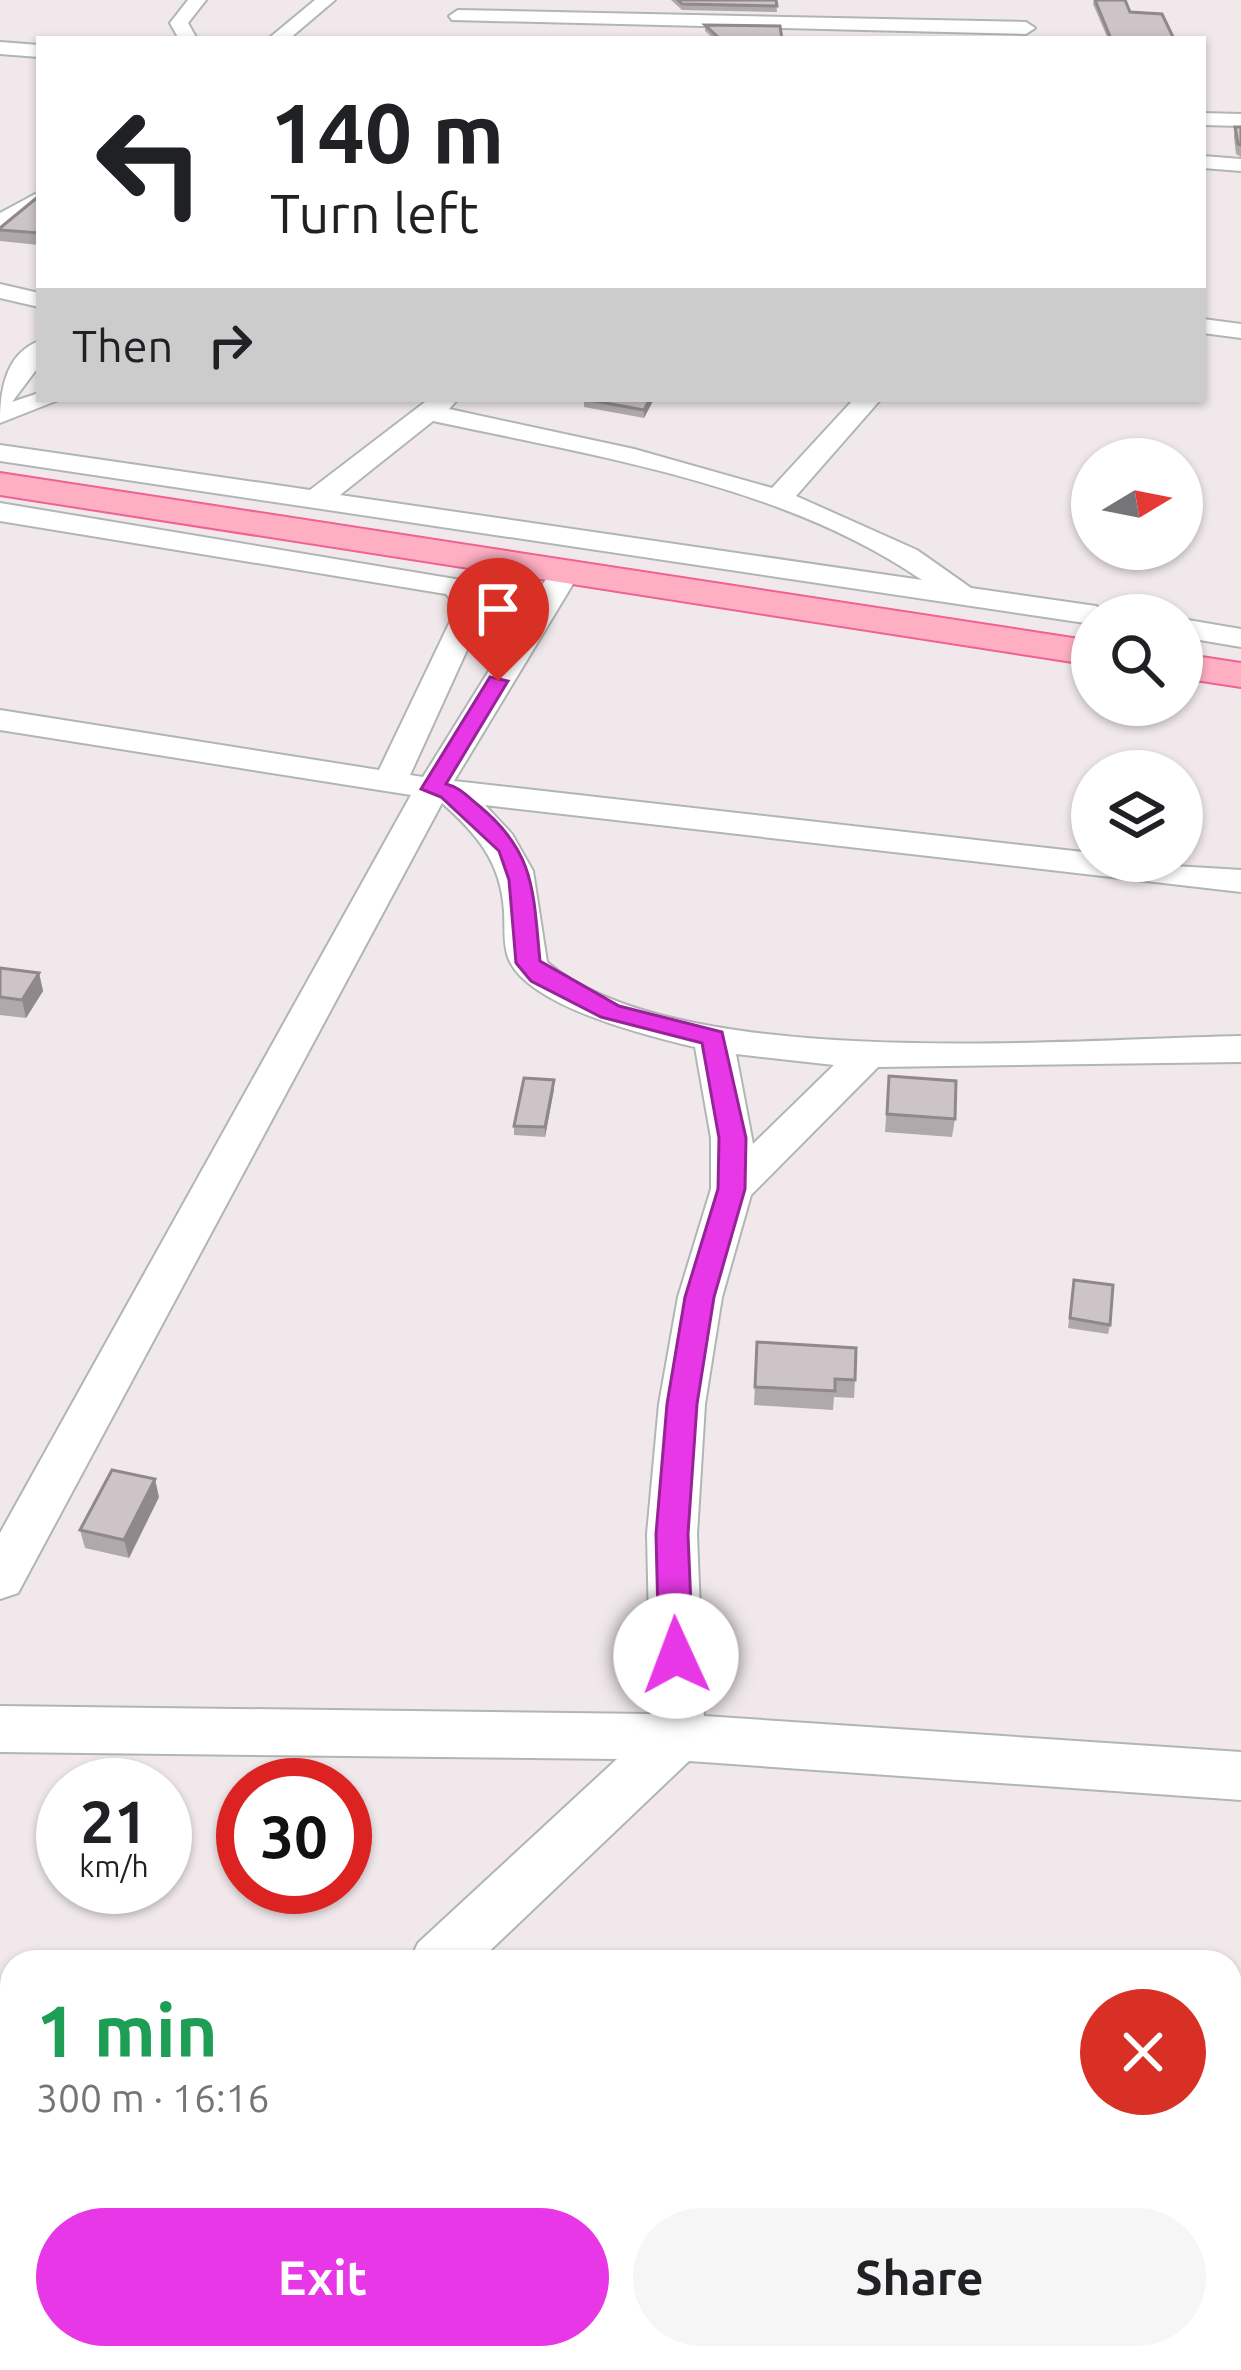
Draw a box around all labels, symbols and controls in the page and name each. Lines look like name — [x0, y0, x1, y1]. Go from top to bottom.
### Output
icon: left — [72, 84, 228, 240]
text: 140 m — [270, 85, 504, 179]
text: Turn left — [270, 183, 479, 243]
icon: right — [197, 312, 263, 378]
text: Then — [72, 320, 173, 371]
north arrow — [1071, 438, 1203, 570]
map controls — [1071, 438, 1203, 882]
pin — [447, 558, 549, 681]
icon: arrive — [465, 576, 531, 642]
button: search — [1071, 594, 1203, 726]
button: layers — [1071, 750, 1203, 882]
position arrow — [613, 1593, 739, 1719]
speed limit sign: 30 — [216, 1758, 372, 1914]
text: 21 — [80, 1787, 148, 1854]
text: km/h — [79, 1849, 149, 1883]
button: close — [1080, 1989, 1206, 2115]
text: 1 min — [36, 1990, 218, 2071]
text: 300 m · 16:16 — [36, 2076, 270, 2119]
button: Exit — [36, 2208, 609, 2346]
button: Share — [633, 2208, 1206, 2346]

